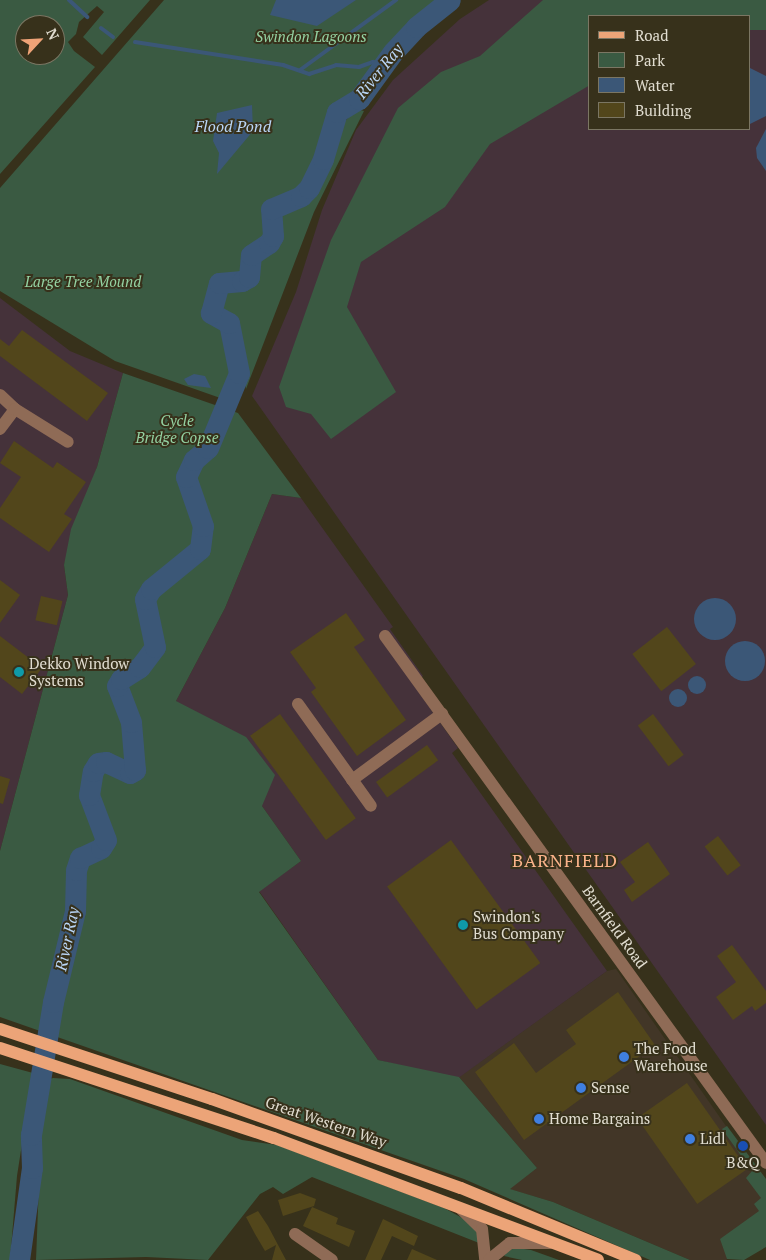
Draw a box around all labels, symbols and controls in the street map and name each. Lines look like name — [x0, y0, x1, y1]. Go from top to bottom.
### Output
north arrow — [15, 15, 65, 65]
legend — [588, 15, 751, 130]
text: N — [42, 25, 64, 43]
text: Road — [635, 25, 668, 45]
park label: Swindon Lagoons — [255, 28, 367, 46]
water label: River Ray — [351, 40, 407, 102]
text: Park — [635, 50, 665, 70]
text: Water — [635, 75, 674, 95]
text: Building — [635, 100, 692, 120]
water label: Flood Pond — [195, 116, 271, 136]
park label: Large Tree Mound — [25, 273, 141, 291]
park label: Cycle Bridge Copse — [136, 411, 218, 446]
place label: Dekko Window Systems — [29, 654, 129, 689]
marker: Dekko Window Systems — [13, 666, 25, 678]
district label: BARNFIELD — [511, 849, 619, 871]
street label: Barnfield Road — [579, 882, 651, 972]
water label: River Ray — [51, 906, 83, 972]
place label: Swindon's Bus Company — [473, 907, 564, 942]
marker: Swindon's Bus Company — [457, 919, 469, 931]
place label: The Food Warehouse — [634, 1039, 708, 1074]
marker: The Food Warehouse — [618, 1051, 630, 1063]
place label: Sense — [591, 1079, 630, 1097]
marker: Sense — [575, 1082, 587, 1094]
street label: Great Western Way — [263, 1093, 389, 1151]
place label: Home Bargains — [549, 1110, 650, 1128]
marker: Home Bargains — [533, 1113, 545, 1125]
place label: Lidl — [700, 1130, 726, 1148]
marker: Lidl — [684, 1133, 696, 1145]
marker: B&Q — [737, 1140, 749, 1152]
place label: B&Q — [726, 1154, 760, 1172]

